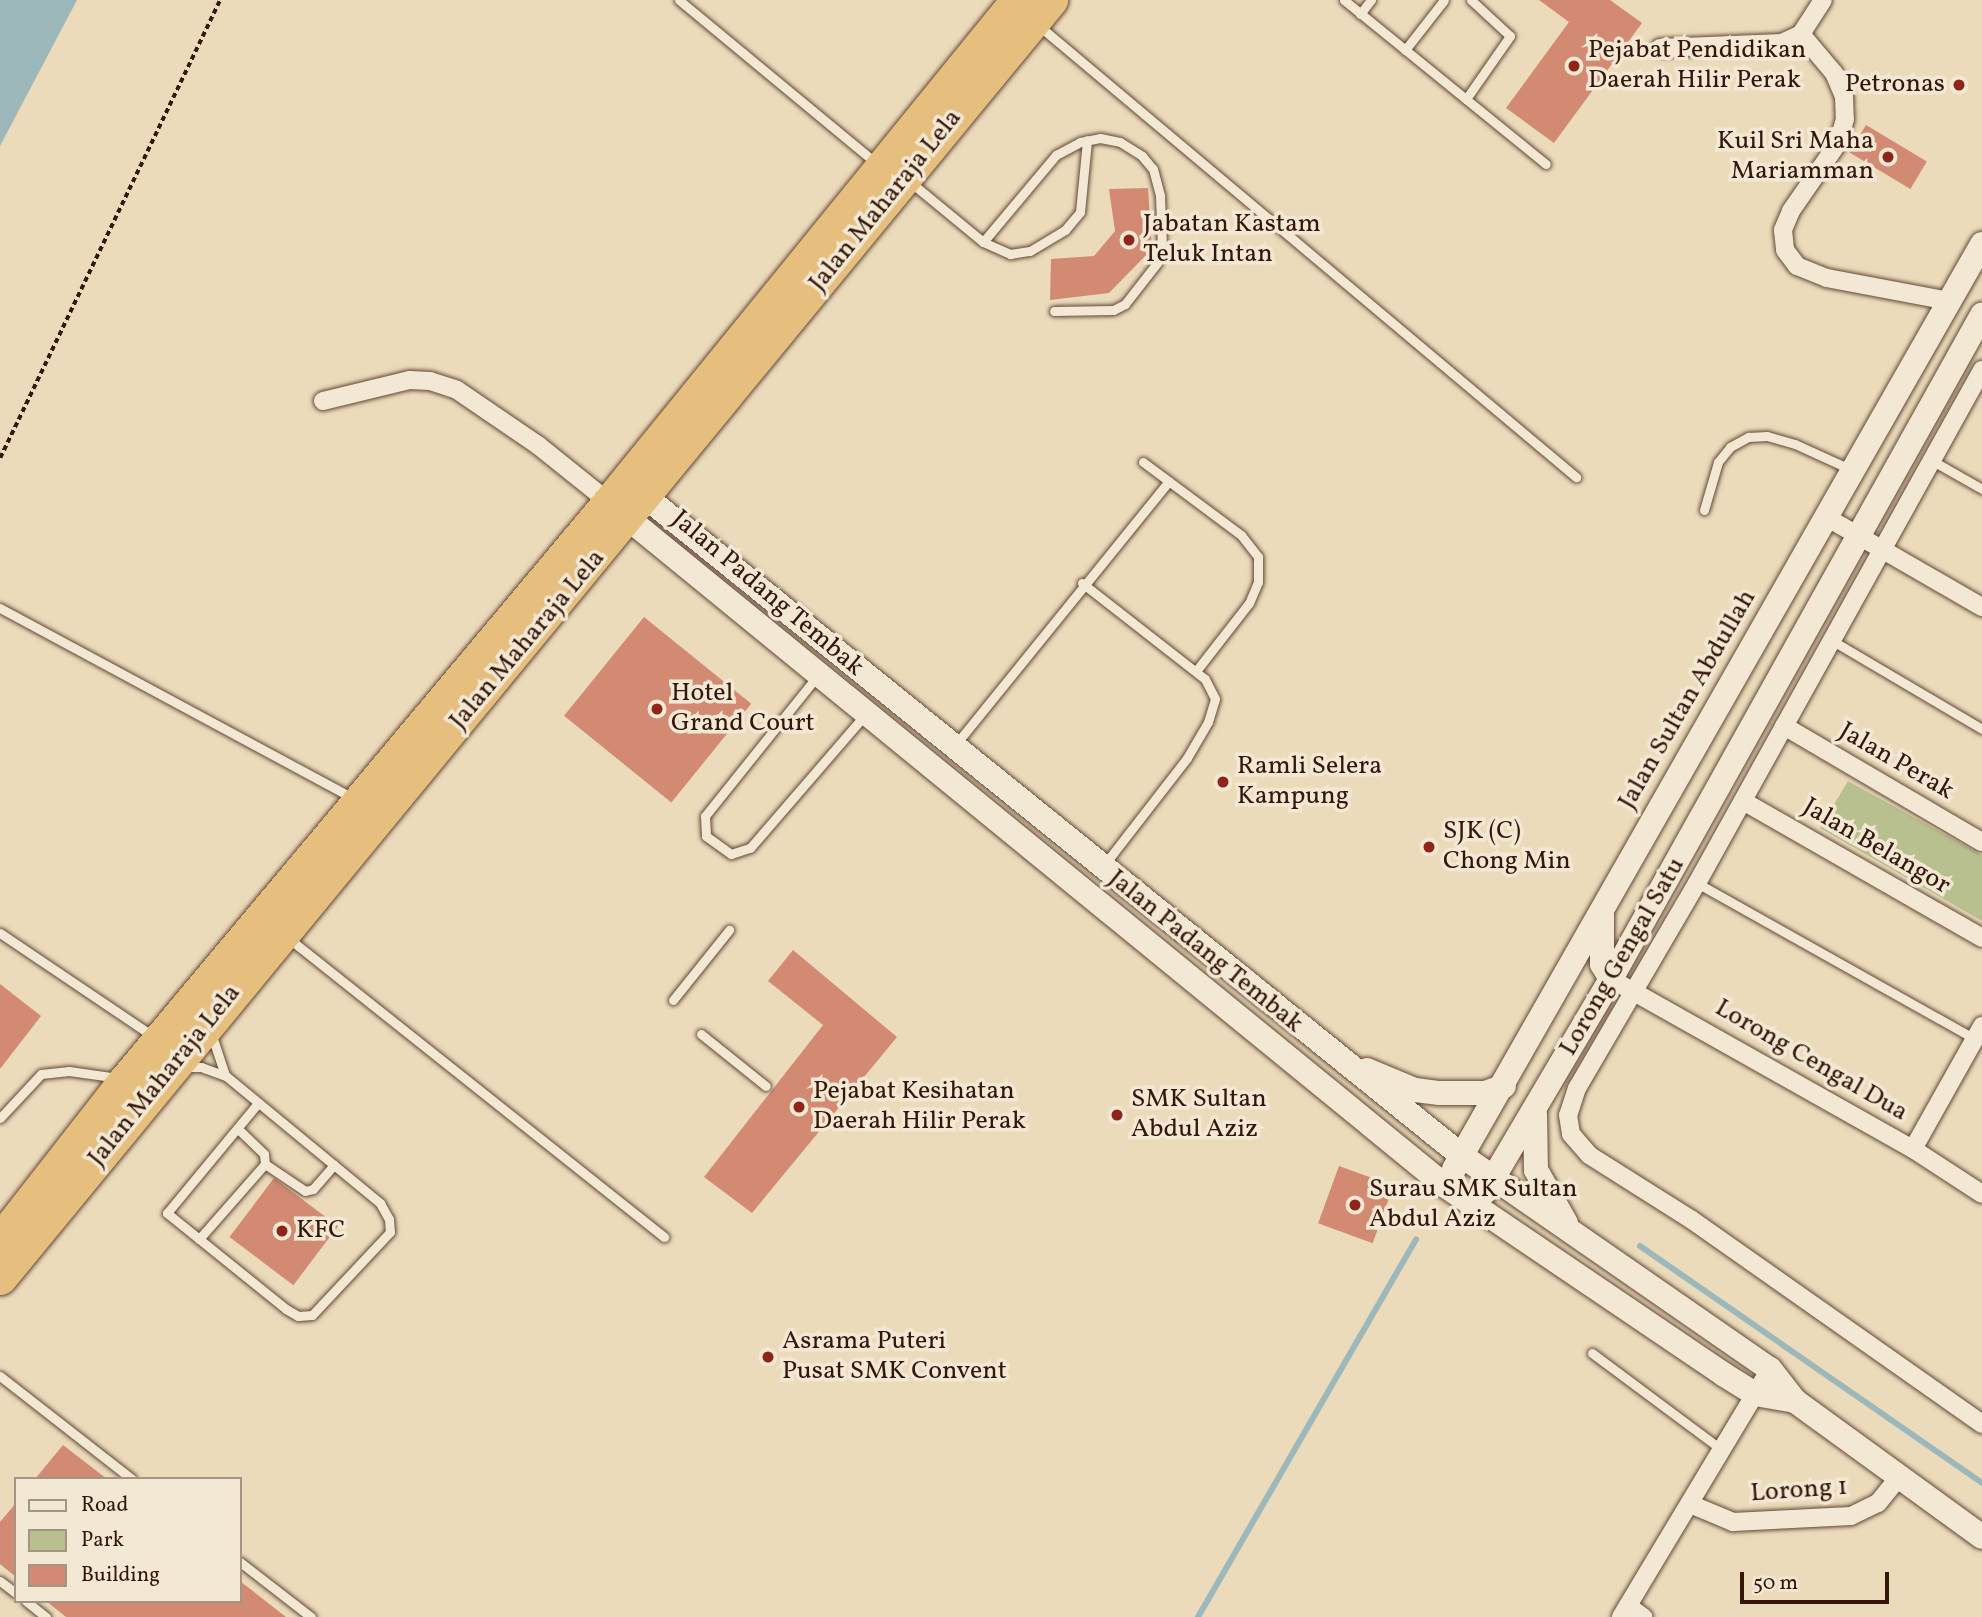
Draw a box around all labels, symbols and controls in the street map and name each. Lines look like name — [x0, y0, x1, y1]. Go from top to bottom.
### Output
place label: Pejabat Pendidikan Daerah Hilir Perak — [1588, 35, 1806, 96]
marker: Pejabat Pendidikan Daerah Hilir Perak — [1566, 58, 1582, 74]
place label: Petronas — [1845, 69, 1945, 101]
marker: Petronas — [1951, 77, 1967, 93]
street label: Jalan Maharaja Lela — [803, 104, 969, 298]
place label: Kuil Sri Maha Mariamman — [1717, 126, 1874, 188]
marker: Kuil Sri Maha Mariamman — [1880, 149, 1896, 165]
place label: Jabatan Kastam Teluk Intan — [1143, 209, 1321, 270]
marker: Jabatan Kastam Teluk Intan — [1121, 232, 1137, 248]
street label: Jalan Padang Tembak — [664, 504, 870, 684]
street label: Jalan Maharaja Lela — [444, 544, 612, 736]
street label: Jalan Sultan Abdullah — [1612, 585, 1764, 815]
place label: Hotel Grand Court — [671, 678, 815, 740]
marker: Hotel Grand Court — [649, 701, 665, 717]
street label: Jalan Perak — [1833, 717, 1959, 807]
place label: Ramli Selera Kampung — [1237, 751, 1382, 812]
marker: Ramli Selera Kampung — [1215, 774, 1231, 790]
street label: Jalan Belangor — [1796, 792, 1956, 902]
place label: SJK (C) Chong Min — [1443, 816, 1571, 878]
marker: SJK (C) Chong Min — [1421, 839, 1437, 855]
street label: Lorong Gengal Satu — [1554, 852, 1692, 1062]
street label: Jalan Padang Tembak — [1101, 864, 1309, 1040]
street label: Jalan Maharaja Lela — [82, 979, 248, 1173]
street label: Lorong Cengal Dua — [1709, 993, 1913, 1129]
place label: Pejabat Kesihatan Daerah Hilir Perak — [813, 1076, 1026, 1138]
place label: SMK Sultan Abdul Aziz — [1131, 1084, 1267, 1146]
marker: Pejabat Kesihatan Daerah Hilir Perak — [791, 1099, 807, 1115]
marker: SMK Sultan Abdul Aziz — [1109, 1107, 1125, 1123]
place label: Surau SMK Sultan Abdul Aziz — [1369, 1174, 1577, 1236]
marker: Surau SMK Sultan Abdul Aziz — [1347, 1197, 1363, 1213]
place label: KFC — [296, 1215, 345, 1247]
marker: KFC — [274, 1223, 290, 1239]
place label: Asrama Puteri Pusat SMK Convent — [782, 1326, 1007, 1388]
marker: Asrama Puteri Pusat SMK Convent — [760, 1349, 776, 1365]
street label: Lorong 1 — [1749, 1472, 1849, 1510]
legend — [14, 1477, 242, 1603]
text: Road — [81, 1491, 128, 1520]
text: Park — [81, 1526, 124, 1555]
scale bar — [1744, 1558, 1893, 1602]
text: Building — [81, 1561, 160, 1590]
text: 50 m — [1753, 1569, 1798, 1598]

